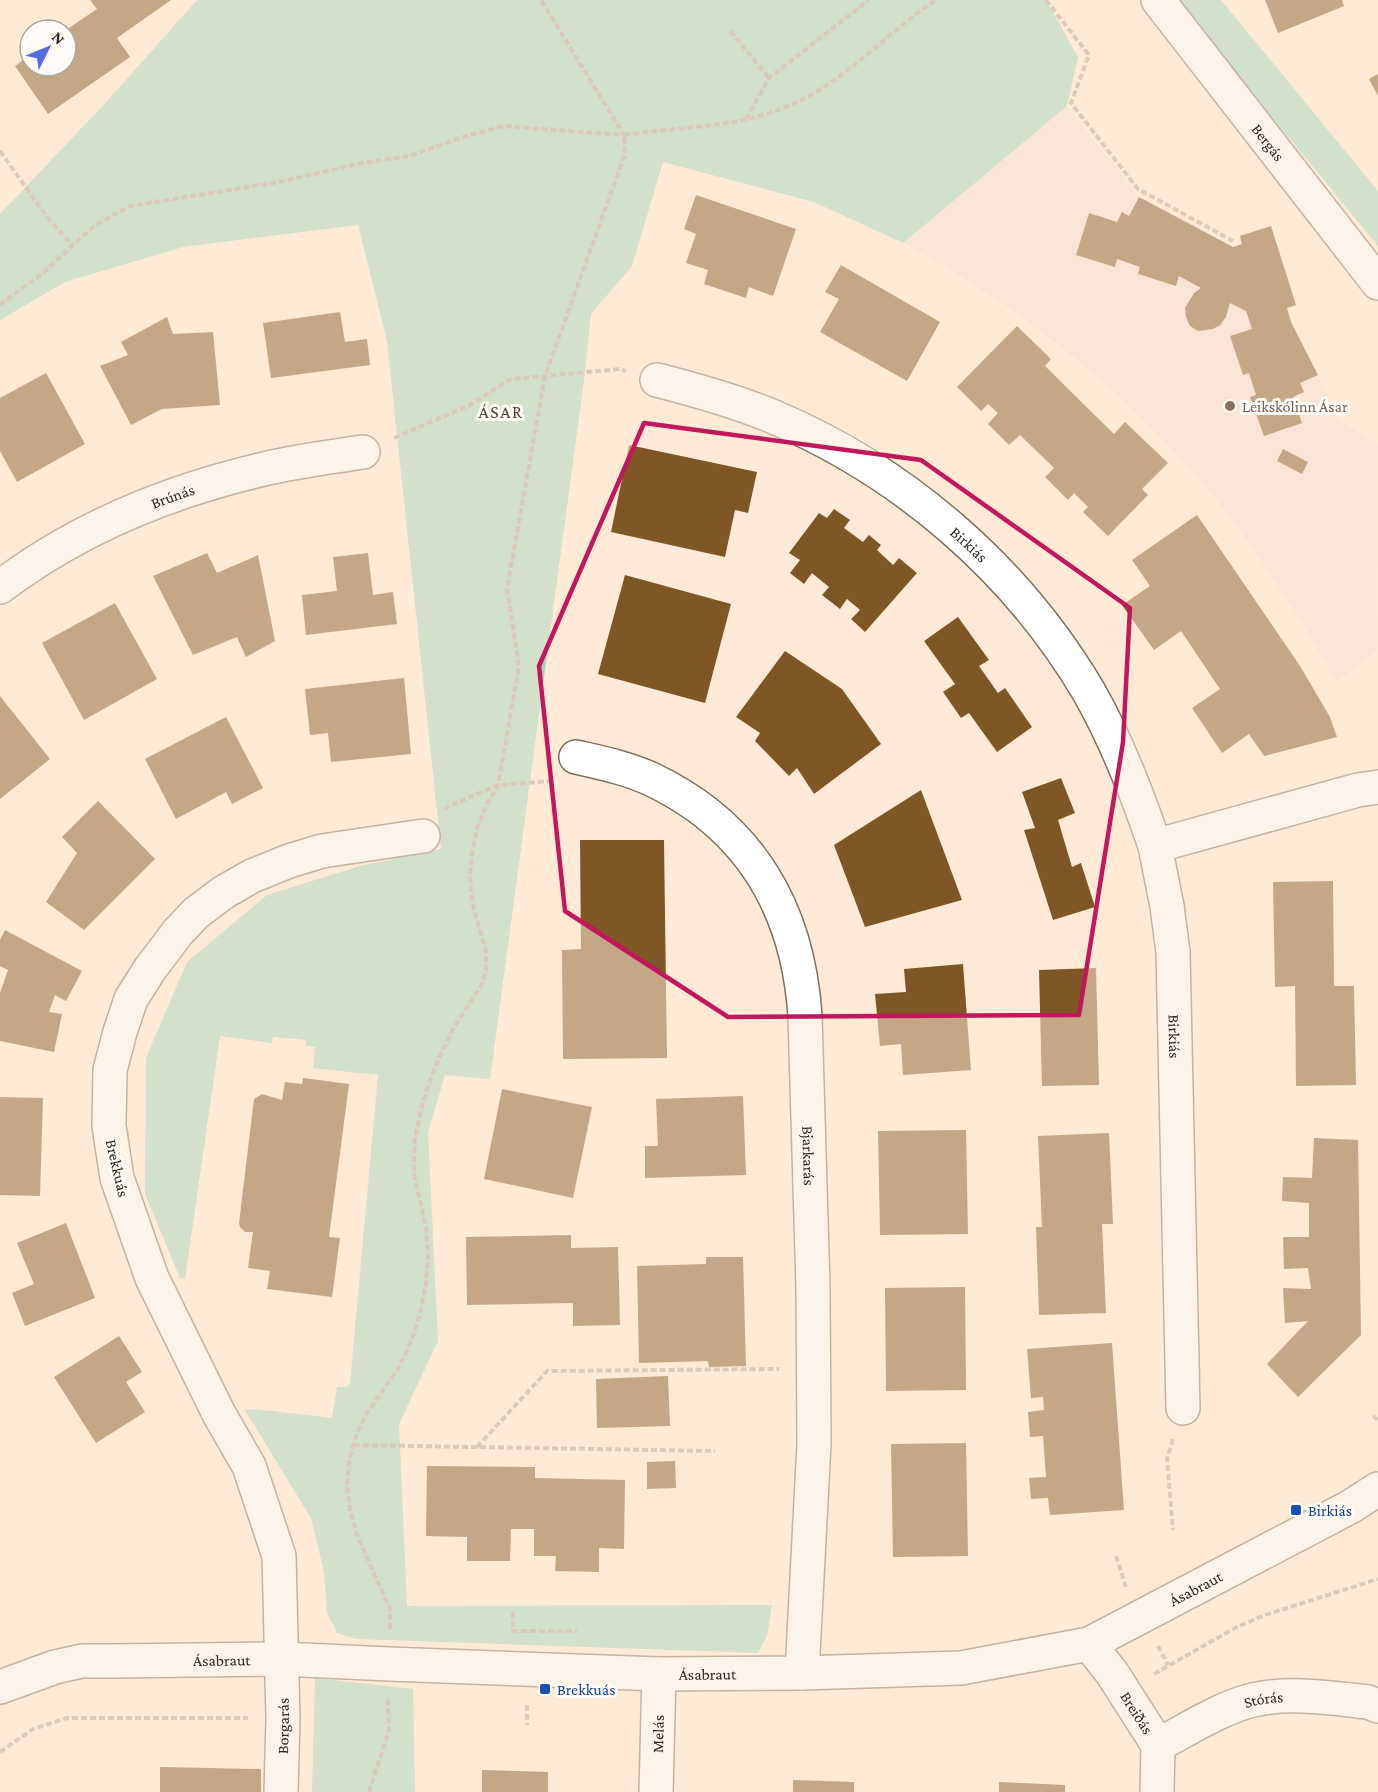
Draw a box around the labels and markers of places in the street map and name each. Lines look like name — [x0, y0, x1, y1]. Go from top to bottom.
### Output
place label: Leikskólinn Ásar — [1242, 398, 1348, 415]
marker: Leikskólinn Ásar — [1223, 399, 1237, 413]
place label: Birkiás — [1308, 1502, 1352, 1519]
marker: Birkiás — [1289, 1503, 1303, 1517]
place label: Brekkuás — [557, 1681, 616, 1698]
marker: Brekkuás — [538, 1682, 552, 1696]

